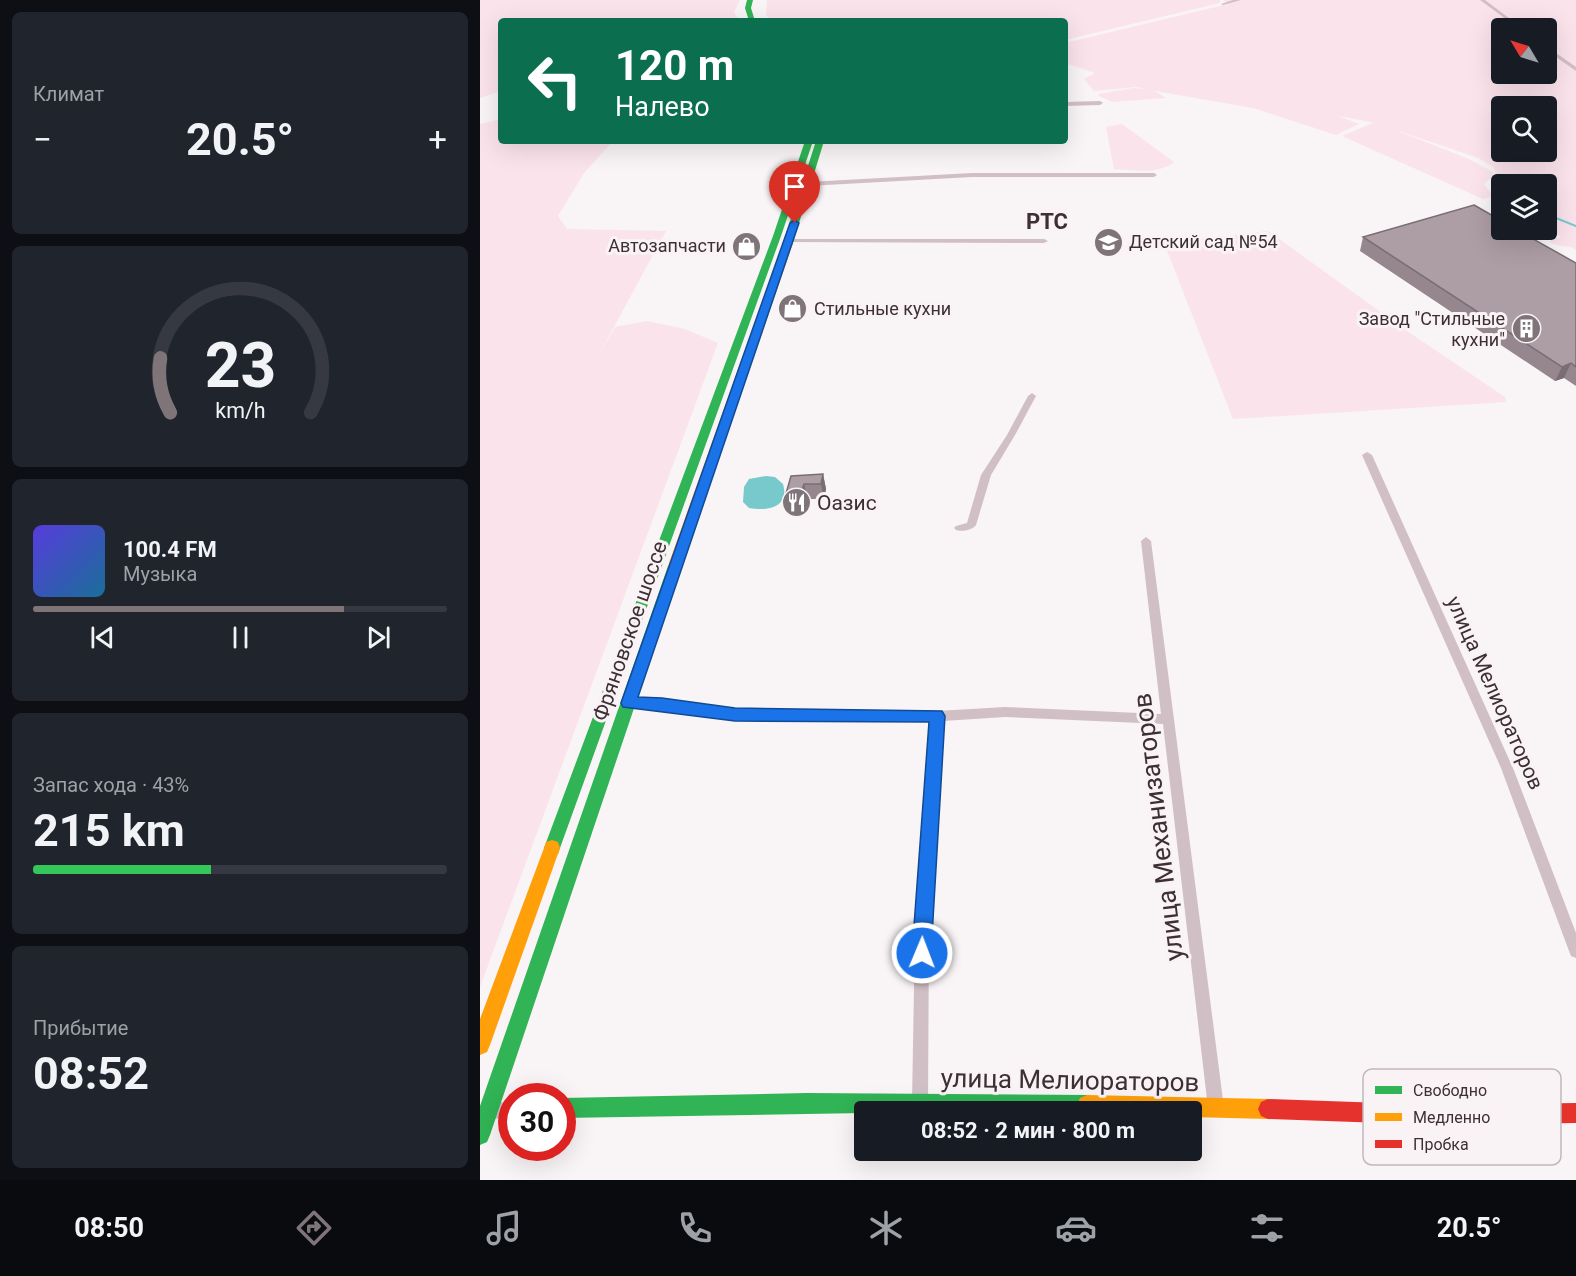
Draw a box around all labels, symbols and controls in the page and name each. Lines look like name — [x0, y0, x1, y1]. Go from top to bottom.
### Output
north arrow — [1491, 18, 1557, 84]
map controls — [1491, 18, 1557, 240]
text: 120 m — [615, 41, 734, 90]
icon: left — [516, 42, 594, 120]
text: Климат — [33, 82, 104, 106]
text: Налево — [615, 91, 710, 123]
button: search — [1491, 96, 1557, 162]
text: 20.5° — [186, 113, 294, 166]
text: − — [33, 120, 52, 159]
text: + — [428, 120, 447, 159]
pin — [769, 161, 820, 223]
icon: arrive — [778, 170, 811, 203]
button: layers — [1491, 174, 1557, 240]
district label: РТС — [1026, 209, 1068, 234]
school or university icon: Детский сад №54 — [1092, 226, 1124, 258]
shop icon: Автозапчасти — [731, 230, 763, 262]
place label: Детский сад №54 — [1129, 231, 1278, 252]
place label: Автозапчасти — [608, 235, 726, 256]
shop icon: Стильные кухни — [777, 293, 809, 325]
place label: Стильные кухни — [814, 298, 951, 319]
place label: Завод "Стильные кухни" — [1359, 308, 1505, 350]
building icon: Завод "Стильные кухни" — [1510, 313, 1542, 345]
text: 23 — [204, 330, 276, 403]
text: km/h — [215, 399, 265, 424]
restaurant icon: Оазис — [780, 487, 812, 519]
place label: Оазис — [817, 491, 877, 515]
text: 100.4 FM — [123, 537, 217, 562]
street label: Фряновское шоссе — [588, 538, 672, 724]
text: Музыка — [123, 562, 197, 586]
street label: улица Мелиораторов — [1442, 593, 1548, 793]
icon: previous — [86, 621, 119, 654]
icon: pause — [224, 621, 257, 654]
icon: next — [362, 621, 395, 654]
street label: улица Механизаторов — [1127, 691, 1189, 963]
text: Запас хода · 43% — [33, 773, 189, 797]
text: 215 km — [33, 804, 185, 857]
position arrow — [890, 921, 954, 985]
text: Прибытие — [33, 1016, 128, 1040]
text: 08:52 — [33, 1047, 149, 1100]
street label: улица Мелиораторов — [940, 1063, 1200, 1097]
legend — [1363, 1069, 1561, 1165]
text: Свободно — [1413, 1081, 1487, 1100]
speed limit sign: 30 — [498, 1083, 576, 1161]
text: Медленно — [1413, 1108, 1490, 1127]
text: 08:52 · 2 мин · 800 m — [921, 1118, 1135, 1143]
text: Пробка — [1413, 1135, 1469, 1154]
icon: directions — [293, 1207, 335, 1249]
icon: music — [483, 1207, 525, 1249]
icon: phone — [674, 1207, 716, 1249]
icon: climate — [865, 1207, 907, 1249]
icon: car — [1055, 1207, 1097, 1249]
icon: filters — [1246, 1207, 1288, 1249]
text: 08:50 — [74, 1212, 144, 1244]
text: 20.5° — [1437, 1212, 1502, 1244]

